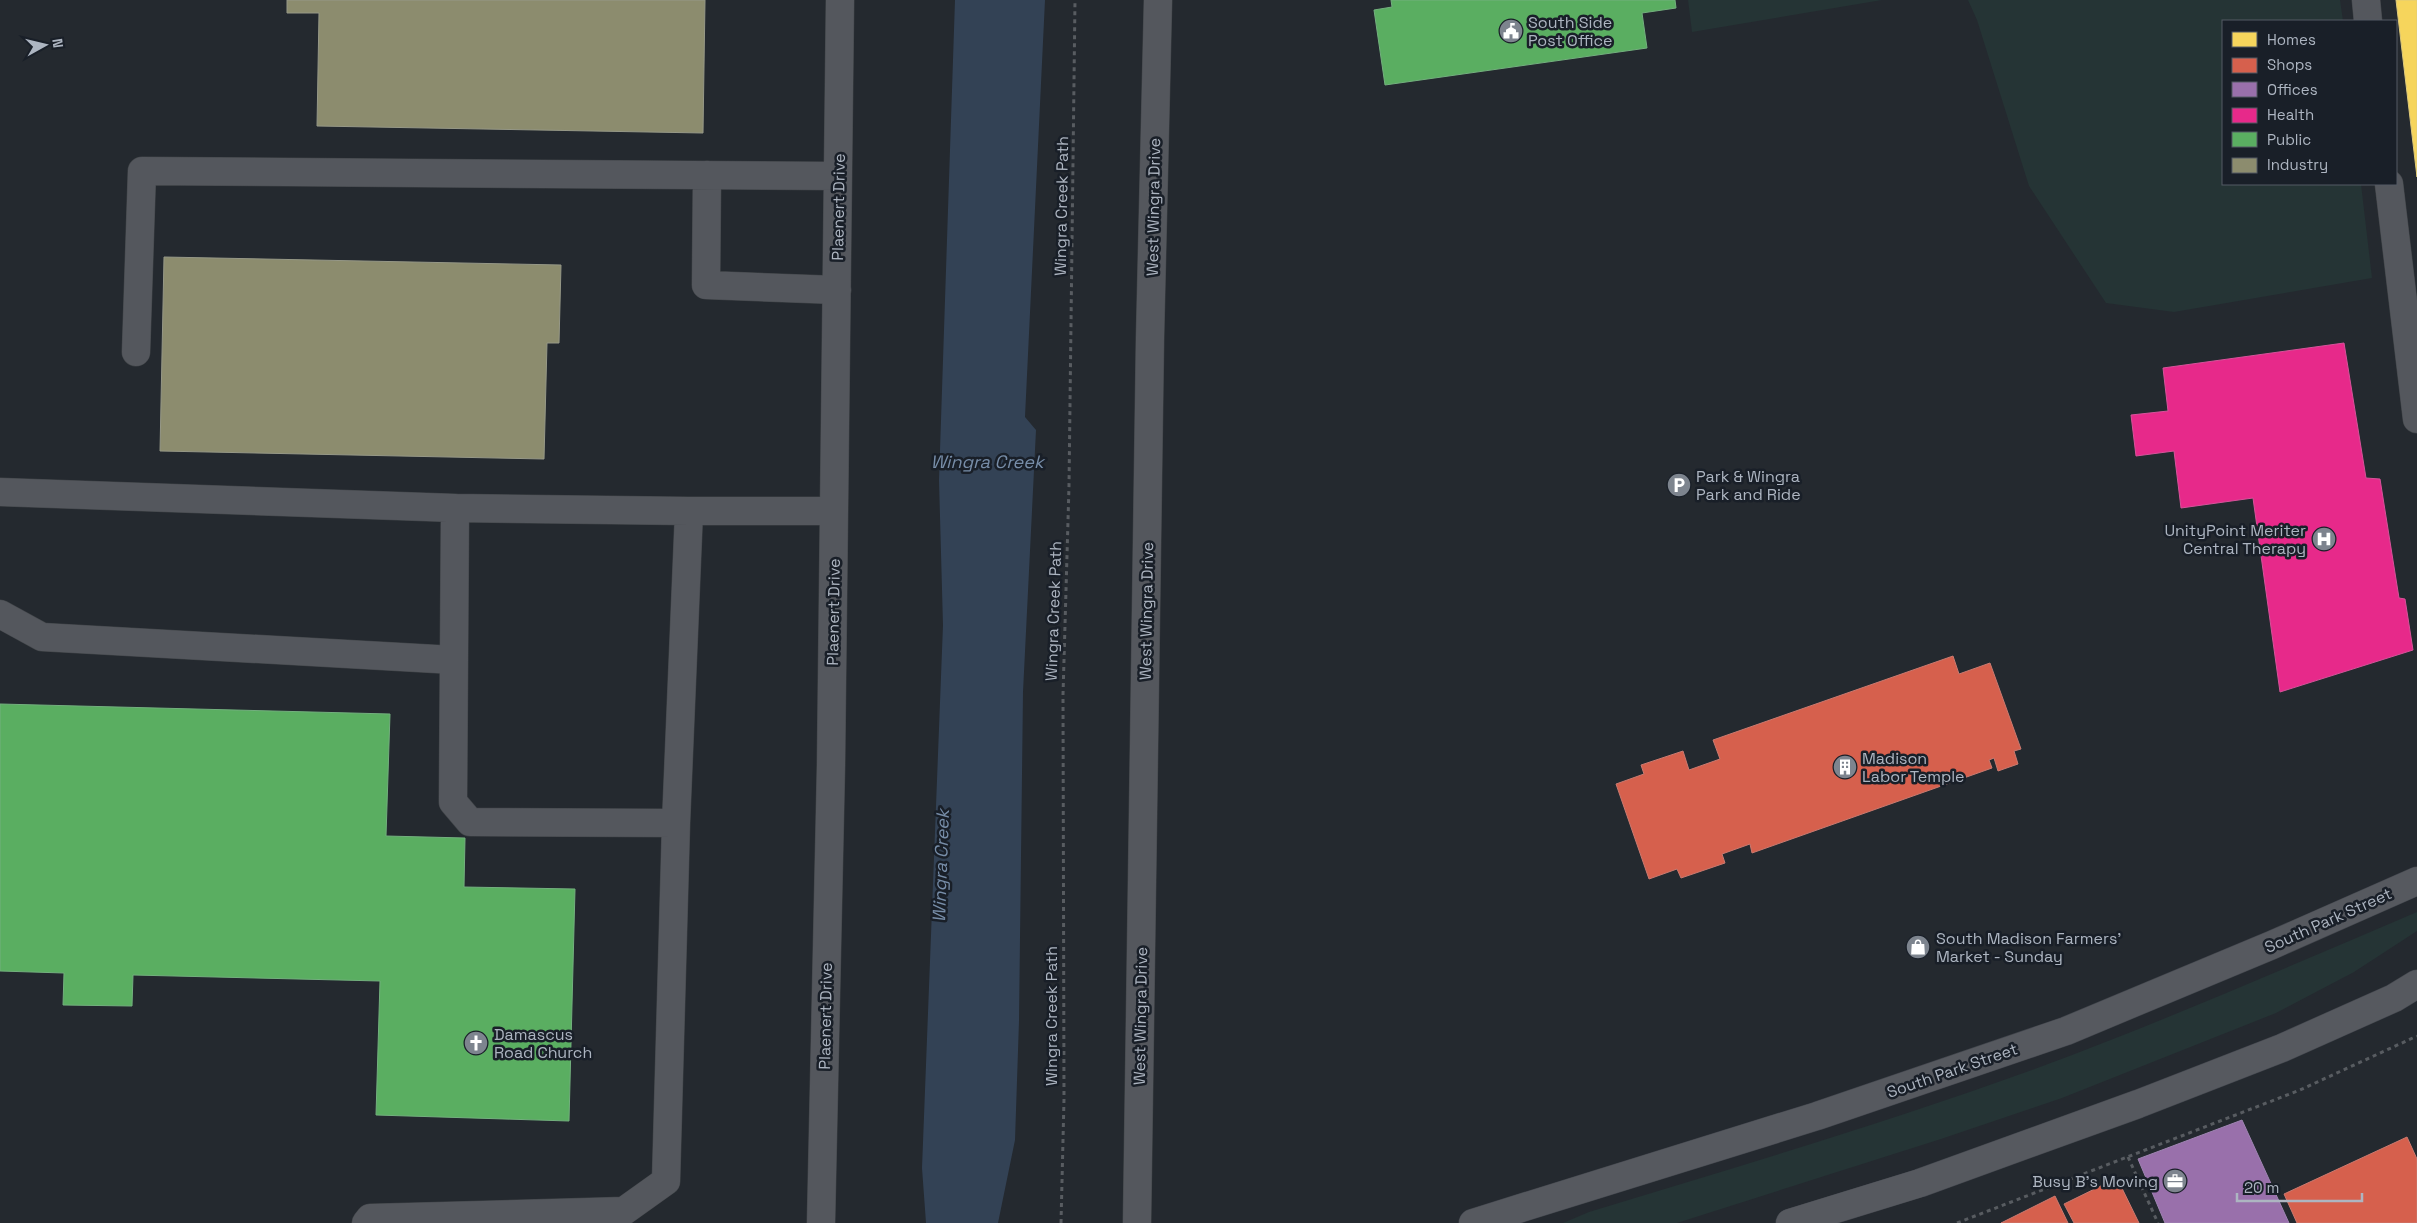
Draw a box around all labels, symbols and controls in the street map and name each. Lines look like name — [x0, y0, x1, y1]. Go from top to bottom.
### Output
place label: South Side Post Office — [1528, 12, 1612, 51]
public building icon: South Side Post Office — [1498, 18, 1524, 44]
north arrow — [20, 20, 70, 70]
legend — [2222, 20, 2397, 185]
text: Homes — [2267, 30, 2316, 49]
text: N — [48, 37, 67, 49]
text: Shops — [2267, 55, 2312, 74]
text: Offices — [2267, 80, 2318, 99]
text: Health — [2267, 105, 2314, 124]
text: Public — [2267, 130, 2311, 149]
street label: Wingra Creek Path — [1050, 136, 1073, 276]
street label: West Wingra Drive — [1142, 138, 1165, 276]
street label: Plaenert Drive — [827, 153, 850, 261]
text: Industry — [2267, 155, 2328, 174]
water label: Wingra Creek — [930, 450, 1046, 473]
place label: Park & Wingra Park and Ride — [1696, 466, 1801, 505]
parking icon: Park & Wingra Park and Ride — [1666, 472, 1692, 498]
place label: UnityPoint Meriter Central Therapy — [2164, 520, 2306, 559]
hospital icon: UnityPoint Meriter Central Therapy — [2311, 526, 2337, 552]
street label: Wingra Creek Path — [1041, 541, 1066, 681]
street label: West Wingra Drive — [1135, 542, 1158, 680]
street label: Plaenert Drive — [822, 558, 845, 666]
place label: Madison Labor Temple — [1862, 748, 1965, 787]
building icon: Madison Labor Temple — [1832, 754, 1858, 780]
water label: Wingra Creek — [927, 807, 954, 923]
street label: South Park Street — [2261, 883, 2395, 958]
place label: South Madison Farmers' Market - Sunday — [1936, 928, 2121, 967]
shop icon: South Madison Farmers' Market - Sunday — [1905, 934, 1931, 960]
street label: Wingra Creek Path — [1041, 946, 1062, 1086]
street label: West Wingra Drive — [1129, 947, 1152, 1085]
street label: Plaenert Drive — [814, 962, 837, 1070]
place label: Damascus Road Church — [494, 1024, 592, 1063]
church icon: Damascus Road Church — [463, 1030, 489, 1056]
street label: South Park Street — [1884, 1038, 2020, 1103]
office icon: Busy B's Moving — [2162, 1168, 2188, 1194]
scale bar — [2237, 1170, 2362, 1202]
place label: Busy B's Moving — [2032, 1171, 2158, 1192]
text: 20 m — [2244, 1178, 2279, 1197]

